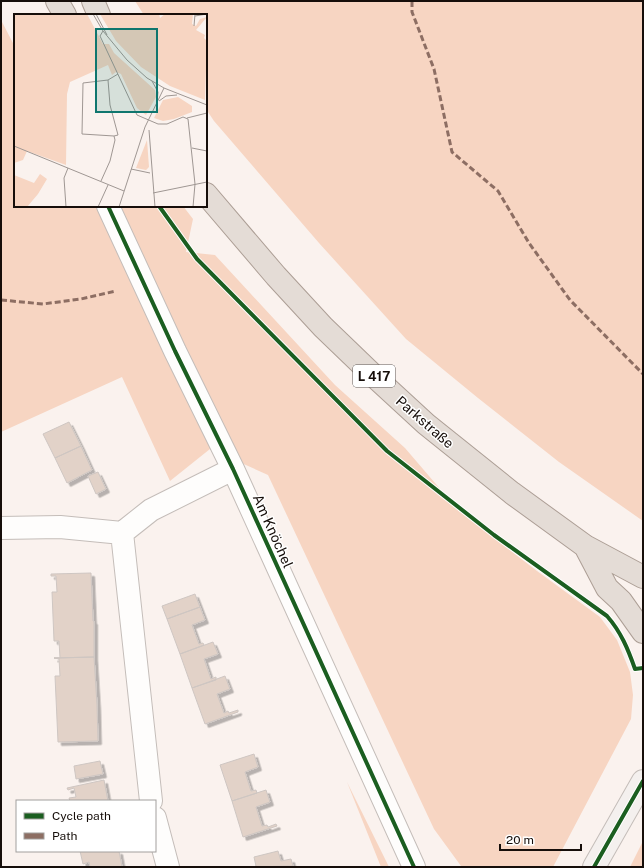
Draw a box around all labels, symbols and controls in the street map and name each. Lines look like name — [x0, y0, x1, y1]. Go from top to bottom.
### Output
inset map — [14, 14, 207, 207]
road number: L 417 — [353, 365, 395, 387]
street label: Parkstraße — [393, 393, 457, 451]
street label: Am Knöchel — [250, 492, 296, 570]
legend — [16, 800, 156, 852]
text: Cycle path — [52, 809, 111, 823]
scale bar — [500, 826, 581, 852]
text: Path — [52, 829, 78, 843]
text: 20 m — [506, 833, 534, 847]

